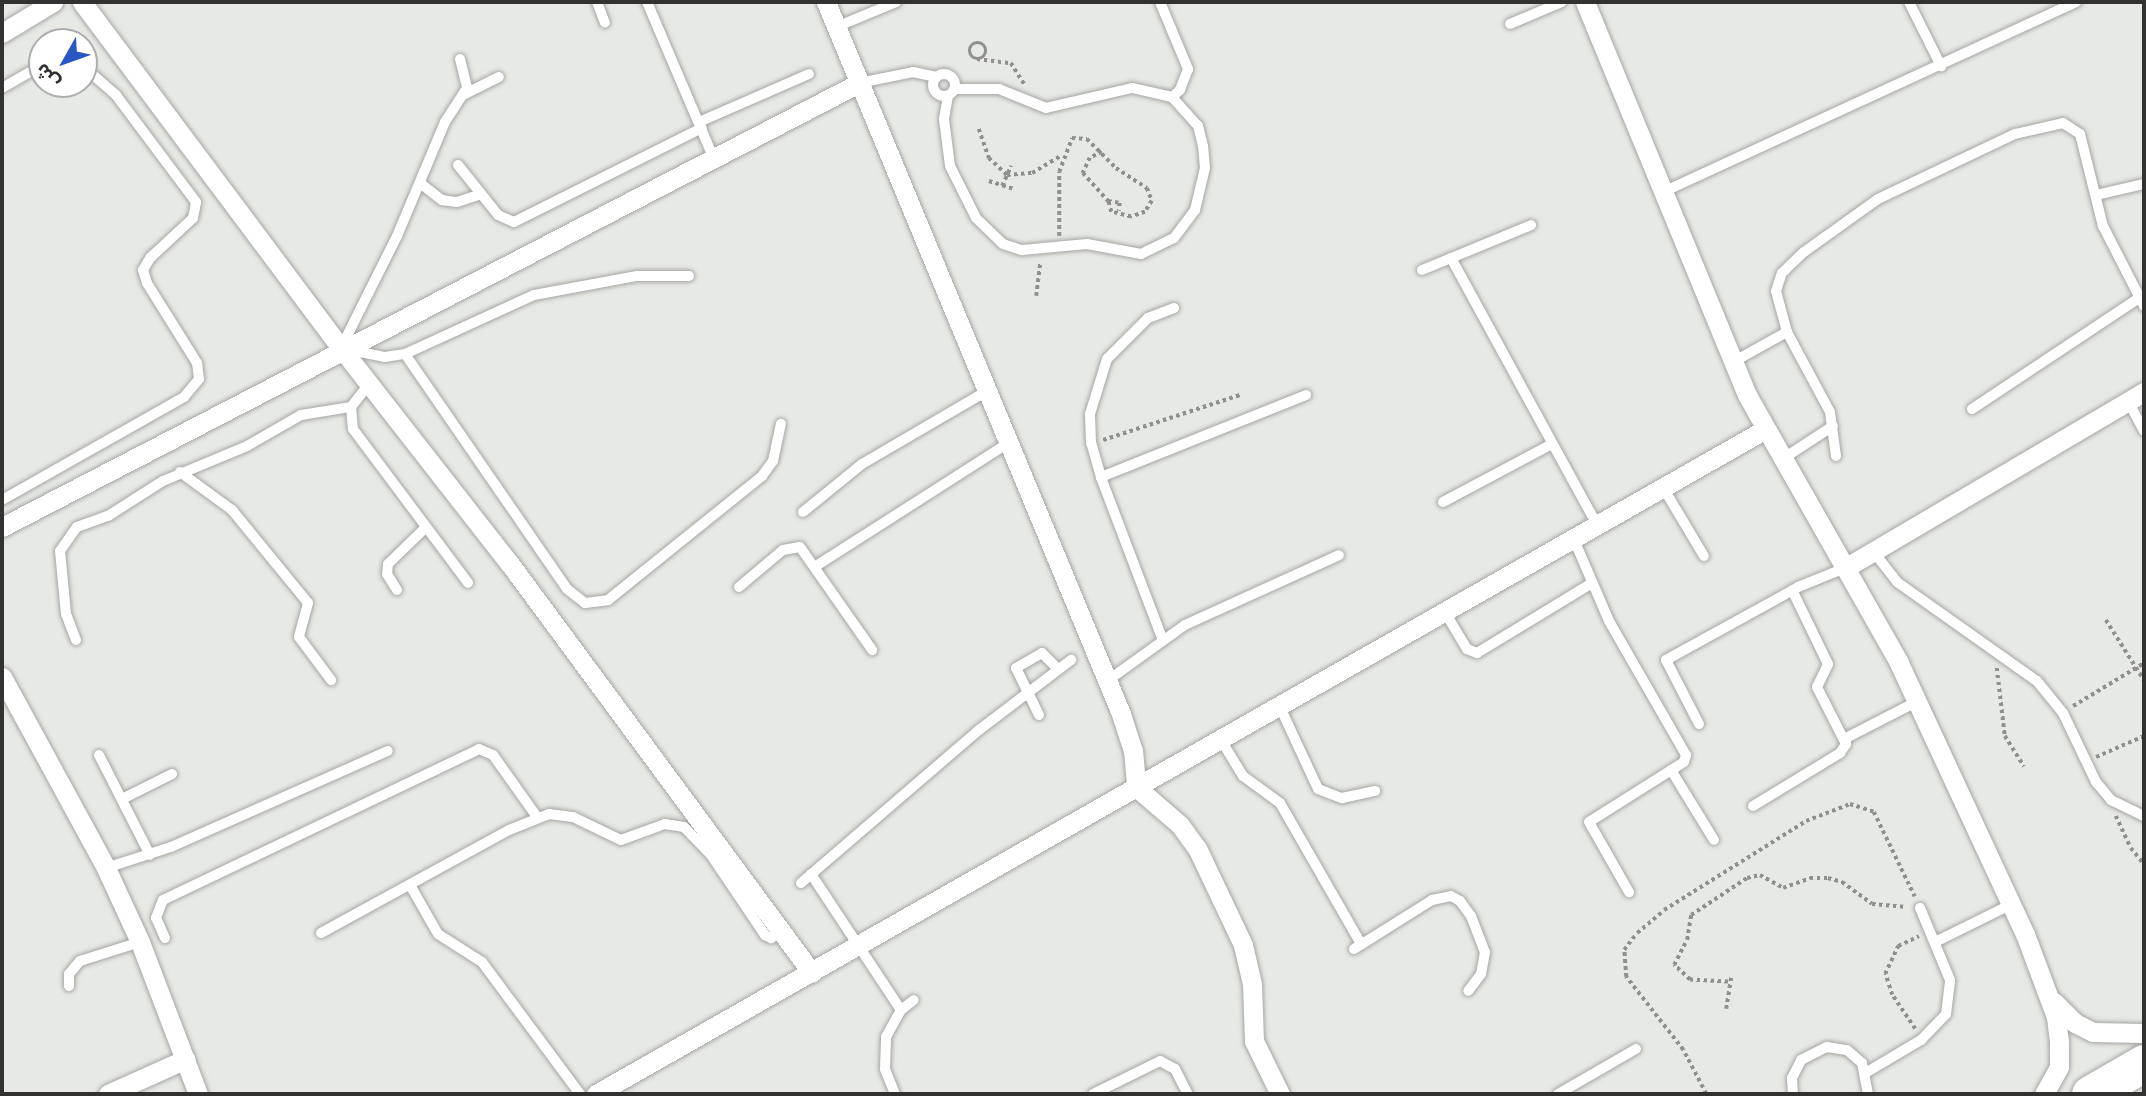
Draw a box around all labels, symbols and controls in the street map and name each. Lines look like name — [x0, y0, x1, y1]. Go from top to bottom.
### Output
north arrow — [28, 28, 98, 98]
text: ش — [31, 58, 65, 93]

